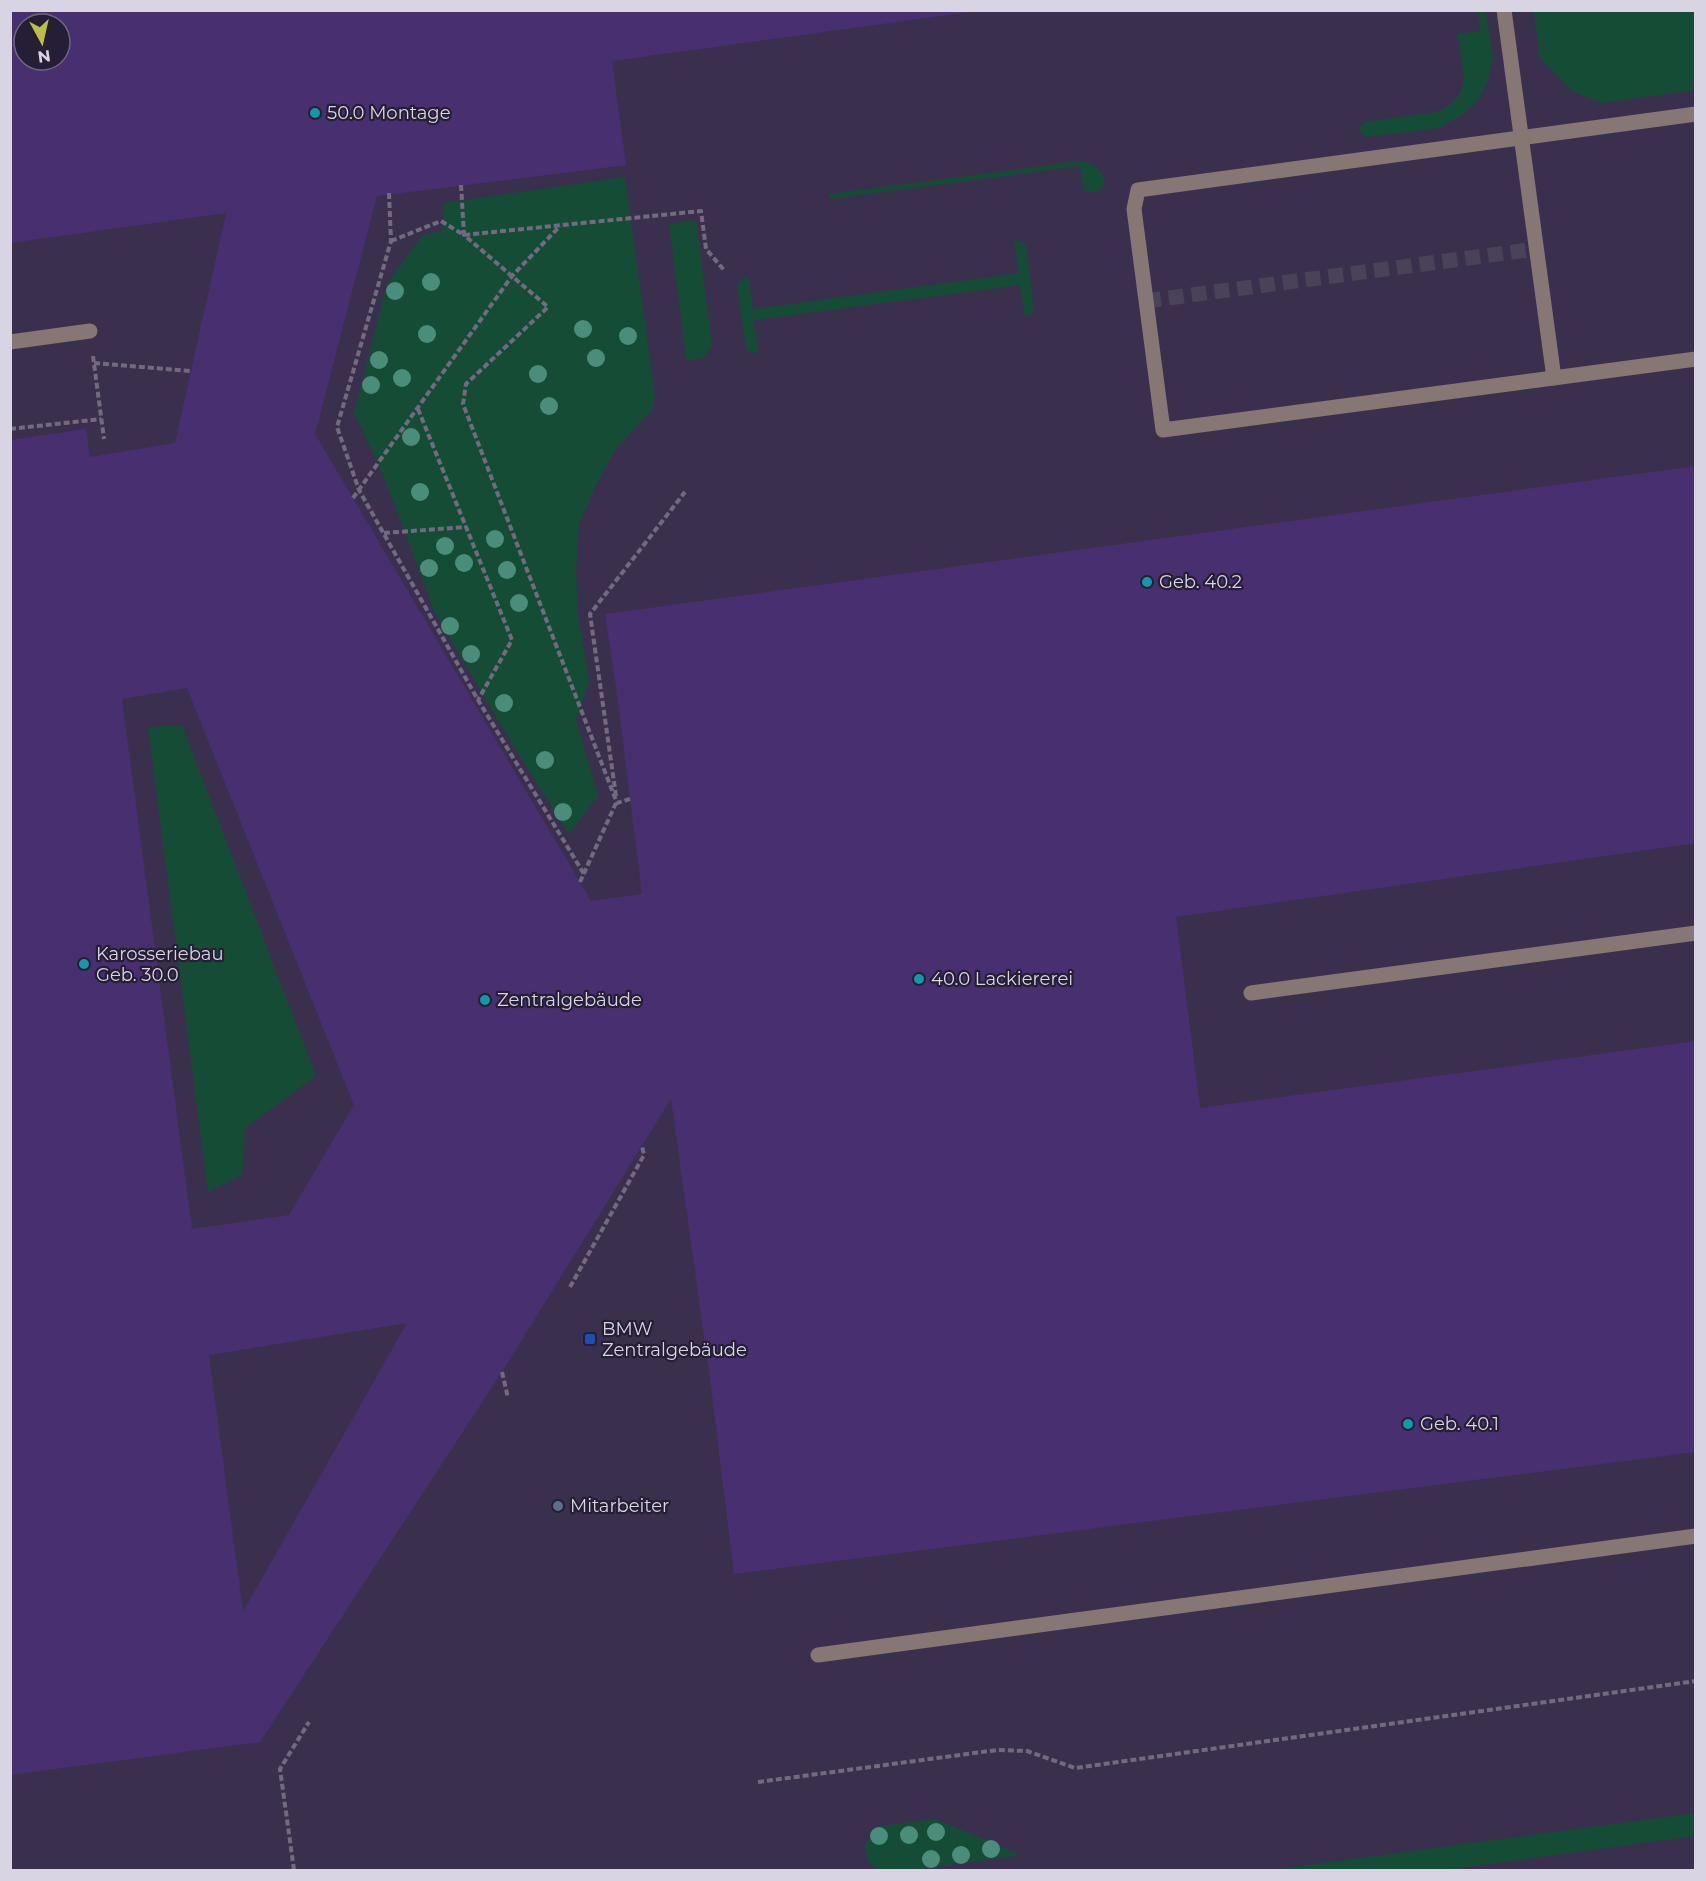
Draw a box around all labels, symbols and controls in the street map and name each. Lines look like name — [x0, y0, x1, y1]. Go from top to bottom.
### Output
north arrow — [12, 12, 72, 72]
text: N — [36, 46, 52, 67]
place label: 50.0 Montage — [327, 102, 451, 124]
marker: 50.0 Montage — [308, 106, 322, 120]
place label: Geb. 40.2 — [1159, 571, 1242, 593]
marker: Geb. 40.2 — [1140, 575, 1154, 589]
place label: Karosseriebau Geb. 30.0 — [96, 943, 224, 986]
marker: Karosseriebau Geb. 30.0 — [77, 957, 91, 971]
place label: 40.0 Lackiererei — [931, 968, 1073, 990]
marker: 40.0 Lackiererei — [912, 972, 926, 986]
place label: Zentralgebäude — [497, 989, 642, 1011]
marker: Zentralgebäude — [478, 993, 492, 1007]
place label: BMW Zentralgebäude — [602, 1318, 747, 1361]
marker: BMW Zentralgebäude — [583, 1332, 597, 1346]
place label: Geb. 40.1 — [1420, 1413, 1499, 1435]
marker: Geb. 40.1 — [1401, 1417, 1415, 1431]
place label: Mitarbeiter — [570, 1495, 669, 1517]
marker: Mitarbeiter — [551, 1499, 565, 1513]

